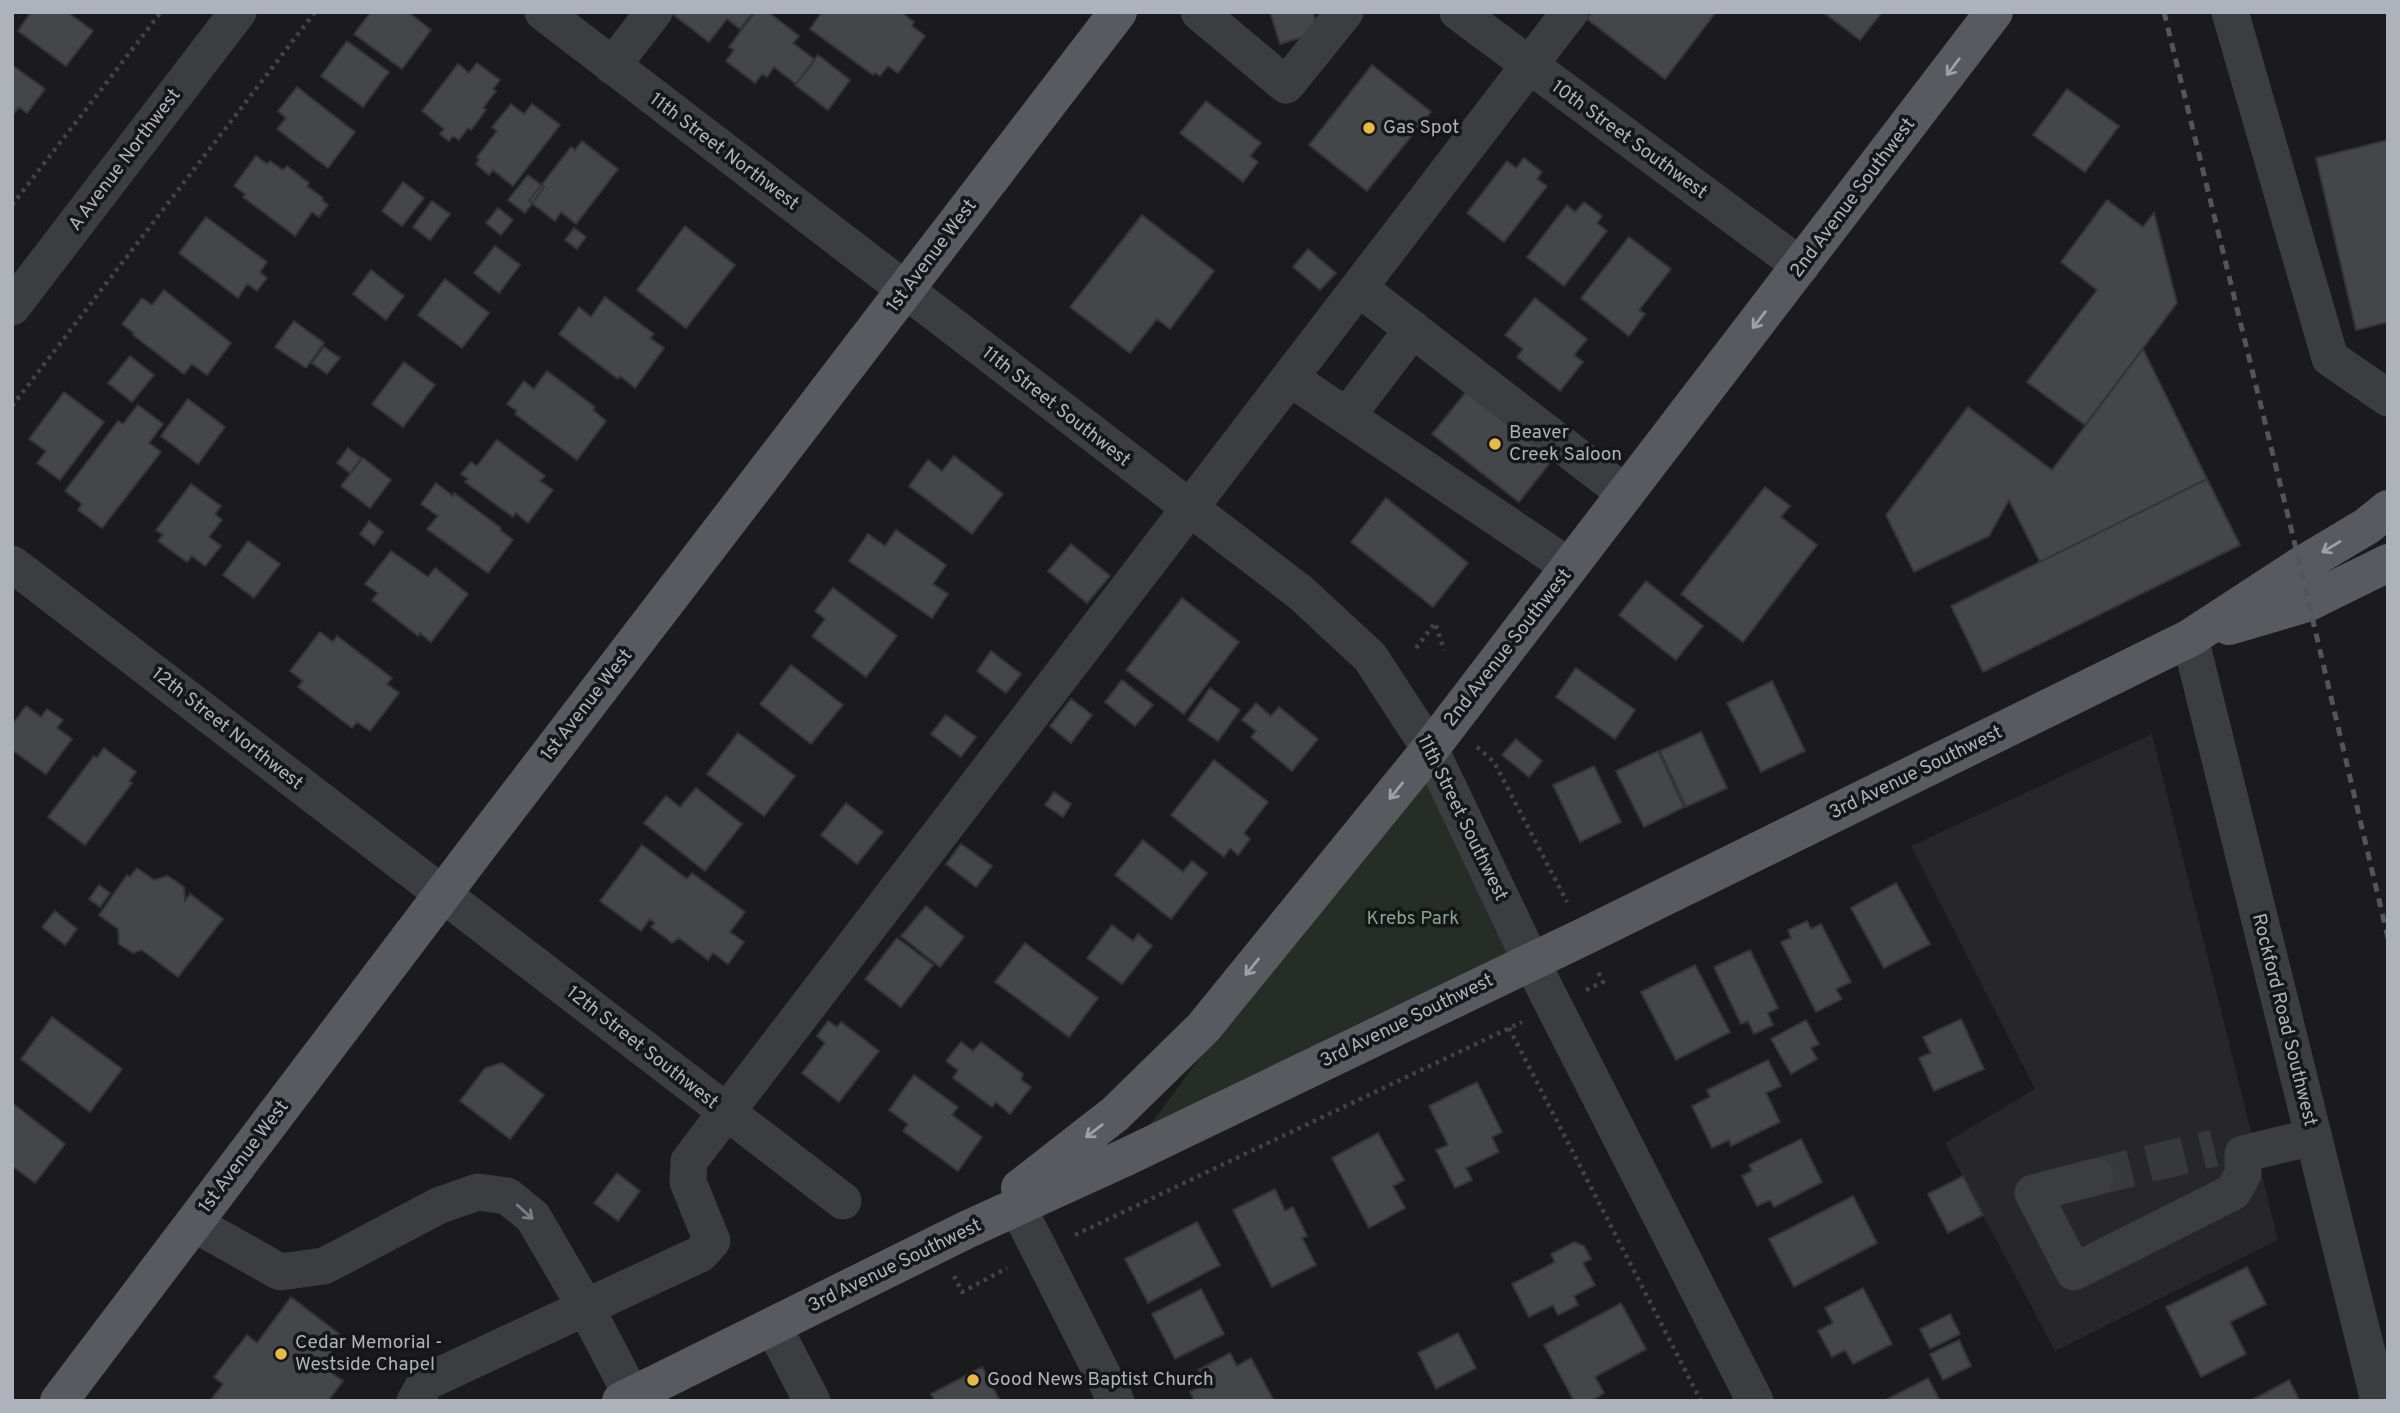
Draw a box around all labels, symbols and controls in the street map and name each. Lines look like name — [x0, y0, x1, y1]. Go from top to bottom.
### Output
one-way arrow — [1945, 57, 1960, 75]
street label: 10th Street Southwest — [1546, 75, 1712, 205]
street label: A Avenue Northwest — [64, 84, 186, 236]
street label: 11th Street Northwest — [644, 88, 804, 216]
street label: 2nd Avenue Southwest — [1785, 113, 1921, 283]
place label: Gas Spot — [1383, 116, 1459, 140]
marker: Gas Spot — [1361, 120, 1377, 136]
street label: 1st Avenue West — [882, 195, 982, 317]
one-way arrow — [1752, 310, 1767, 329]
street label: 11th Street Southwest — [977, 342, 1135, 472]
place label: Beaver Creek Saloon — [1509, 421, 1622, 467]
marker: Beaver Creek Saloon — [1487, 436, 1503, 452]
one-way arrow — [2322, 540, 2342, 554]
street label: 2nd Avenue Southwest — [1439, 564, 1577, 732]
street label: 1st Avenue West — [536, 644, 638, 766]
street label: 12th Street Northwest — [146, 662, 308, 796]
street label: 3rd Avenue Southwest — [1825, 721, 2007, 825]
street label: 11th Street Southwest — [1411, 731, 1513, 905]
one-way arrow — [1388, 781, 1403, 799]
park label: Krebs Park — [1367, 907, 1459, 931]
street label: Rockford Road Southwest — [2246, 911, 2322, 1129]
one-way arrow — [1244, 958, 1260, 976]
street label: 3rd Avenue Southwest — [1316, 969, 1498, 1073]
street label: 12th Street Southwest — [561, 981, 723, 1115]
street label: 1st Avenue West — [194, 1096, 294, 1218]
one-way arrow — [1086, 1123, 1104, 1138]
one-way arrow — [516, 1203, 533, 1220]
street label: 3rd Avenue Southwest — [804, 1214, 986, 1318]
place label: Cedar Memorial - Westside Chapel — [295, 1331, 442, 1377]
marker: Cedar Memorial - Westside Chapel — [273, 1346, 289, 1362]
place label: Good News Baptist Church — [987, 1368, 1214, 1392]
marker: Good News Baptist Church — [965, 1372, 981, 1388]

